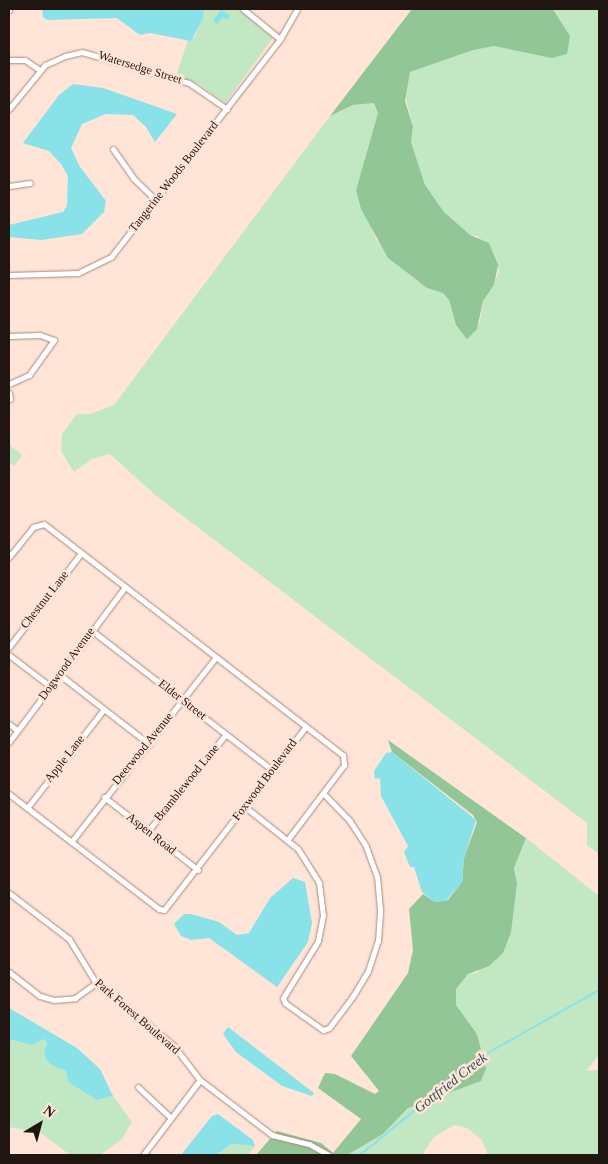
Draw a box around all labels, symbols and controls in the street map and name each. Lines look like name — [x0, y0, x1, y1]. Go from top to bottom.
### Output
street label: Watersedge Street — [96, 48, 184, 88]
street label: Tangerine Woods Boulevard — [126, 119, 222, 235]
street label: Chestnut Lane — [18, 568, 72, 632]
street label: Dogwood Avenue — [36, 625, 98, 703]
street label: Elder Street — [155, 677, 209, 723]
street label: Deerwood Avenue — [109, 710, 177, 788]
street label: Apple Lane — [42, 732, 88, 786]
street label: Foxwood Boulevard — [230, 736, 300, 824]
street label: Bramblewood Lane — [152, 742, 222, 824]
street label: Aspen Road — [123, 810, 179, 858]
street label: Park Forest Boulevard — [92, 976, 182, 1058]
water label: Gottfried Creek — [411, 1049, 491, 1117]
north arrow — [15, 1099, 65, 1149]
text: N — [41, 1103, 58, 1121]

